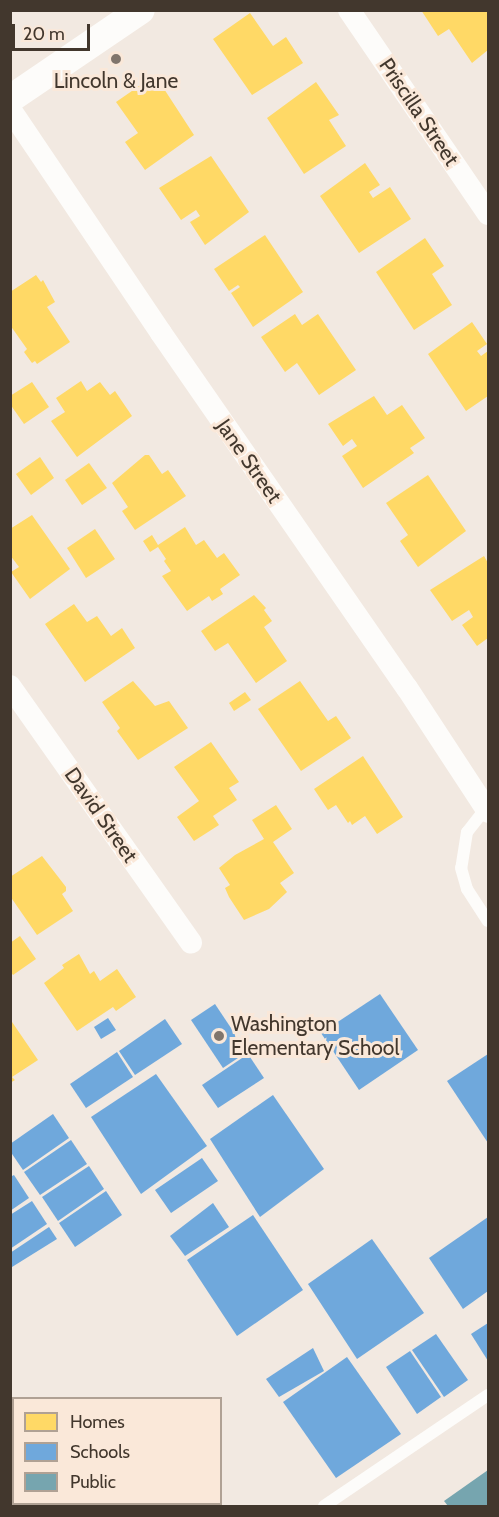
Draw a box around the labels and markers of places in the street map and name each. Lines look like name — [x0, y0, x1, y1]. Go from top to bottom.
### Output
marker: Lincoln & Jane — [109, 52, 123, 66]
place label: Lincoln & Jane — [54, 68, 178, 94]
place label: Washington Elementary School — [231, 1011, 399, 1061]
marker: Washington Elementary School — [212, 1029, 226, 1043]

